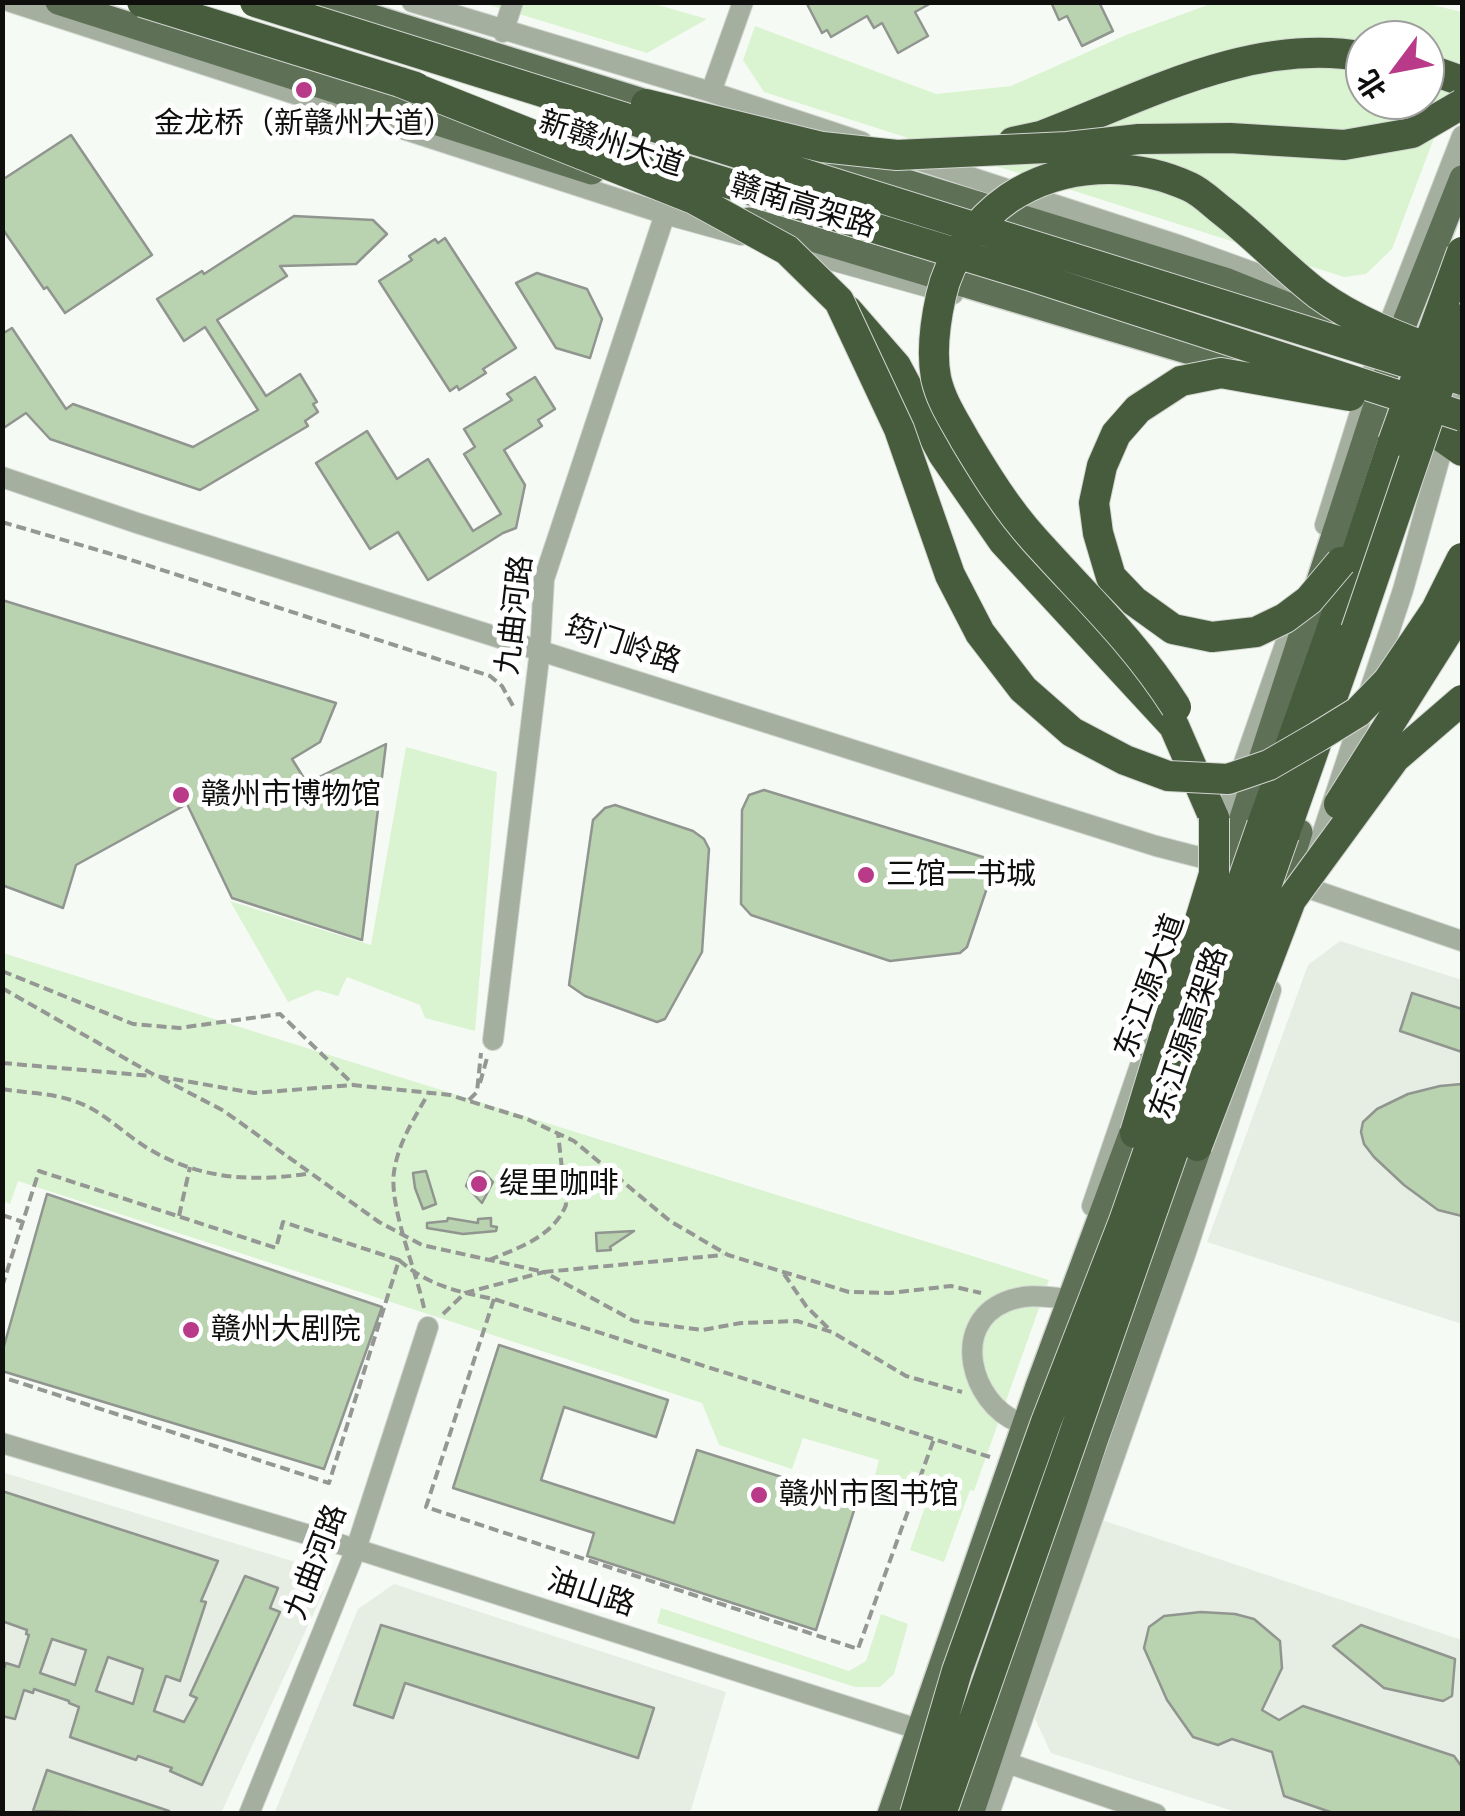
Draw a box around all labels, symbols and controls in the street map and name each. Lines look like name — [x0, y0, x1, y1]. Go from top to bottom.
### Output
north arrow — [1345, 20, 1445, 120]
text: 北 — [1349, 64, 1393, 106]
marker: 金龙桥（新赣州大道） — [293, 79, 315, 101]
street label: 新赣州大道 — [534, 104, 688, 184]
place label: 金龙桥（新赣州大道） — [154, 106, 454, 142]
street label: 赣南高架路 — [726, 167, 880, 245]
street label: 九曲河路 — [490, 553, 540, 677]
street label: 筠门岭路 — [560, 609, 686, 681]
place label: 赣州市博物馆 — [201, 777, 381, 813]
marker: 赣州市博物馆 — [170, 784, 192, 806]
place label: 三馆一书城 — [886, 857, 1036, 893]
marker: 三馆一书城 — [855, 864, 877, 886]
street label: 东江源大道 — [1107, 909, 1193, 1063]
street label: 东江源高架路 — [1143, 942, 1235, 1124]
place label: 缇里咖啡 — [499, 1166, 619, 1202]
marker: 缇里咖啡 — [468, 1173, 490, 1195]
place label: 赣州大剧院 — [211, 1312, 361, 1348]
marker: 赣州大剧院 — [180, 1319, 202, 1341]
place label: 赣州市图书馆 — [779, 1477, 959, 1513]
marker: 赣州市图书馆 — [748, 1484, 770, 1506]
street label: 九曲河路 — [278, 1500, 354, 1624]
street label: 油山路 — [543, 1562, 639, 1624]

